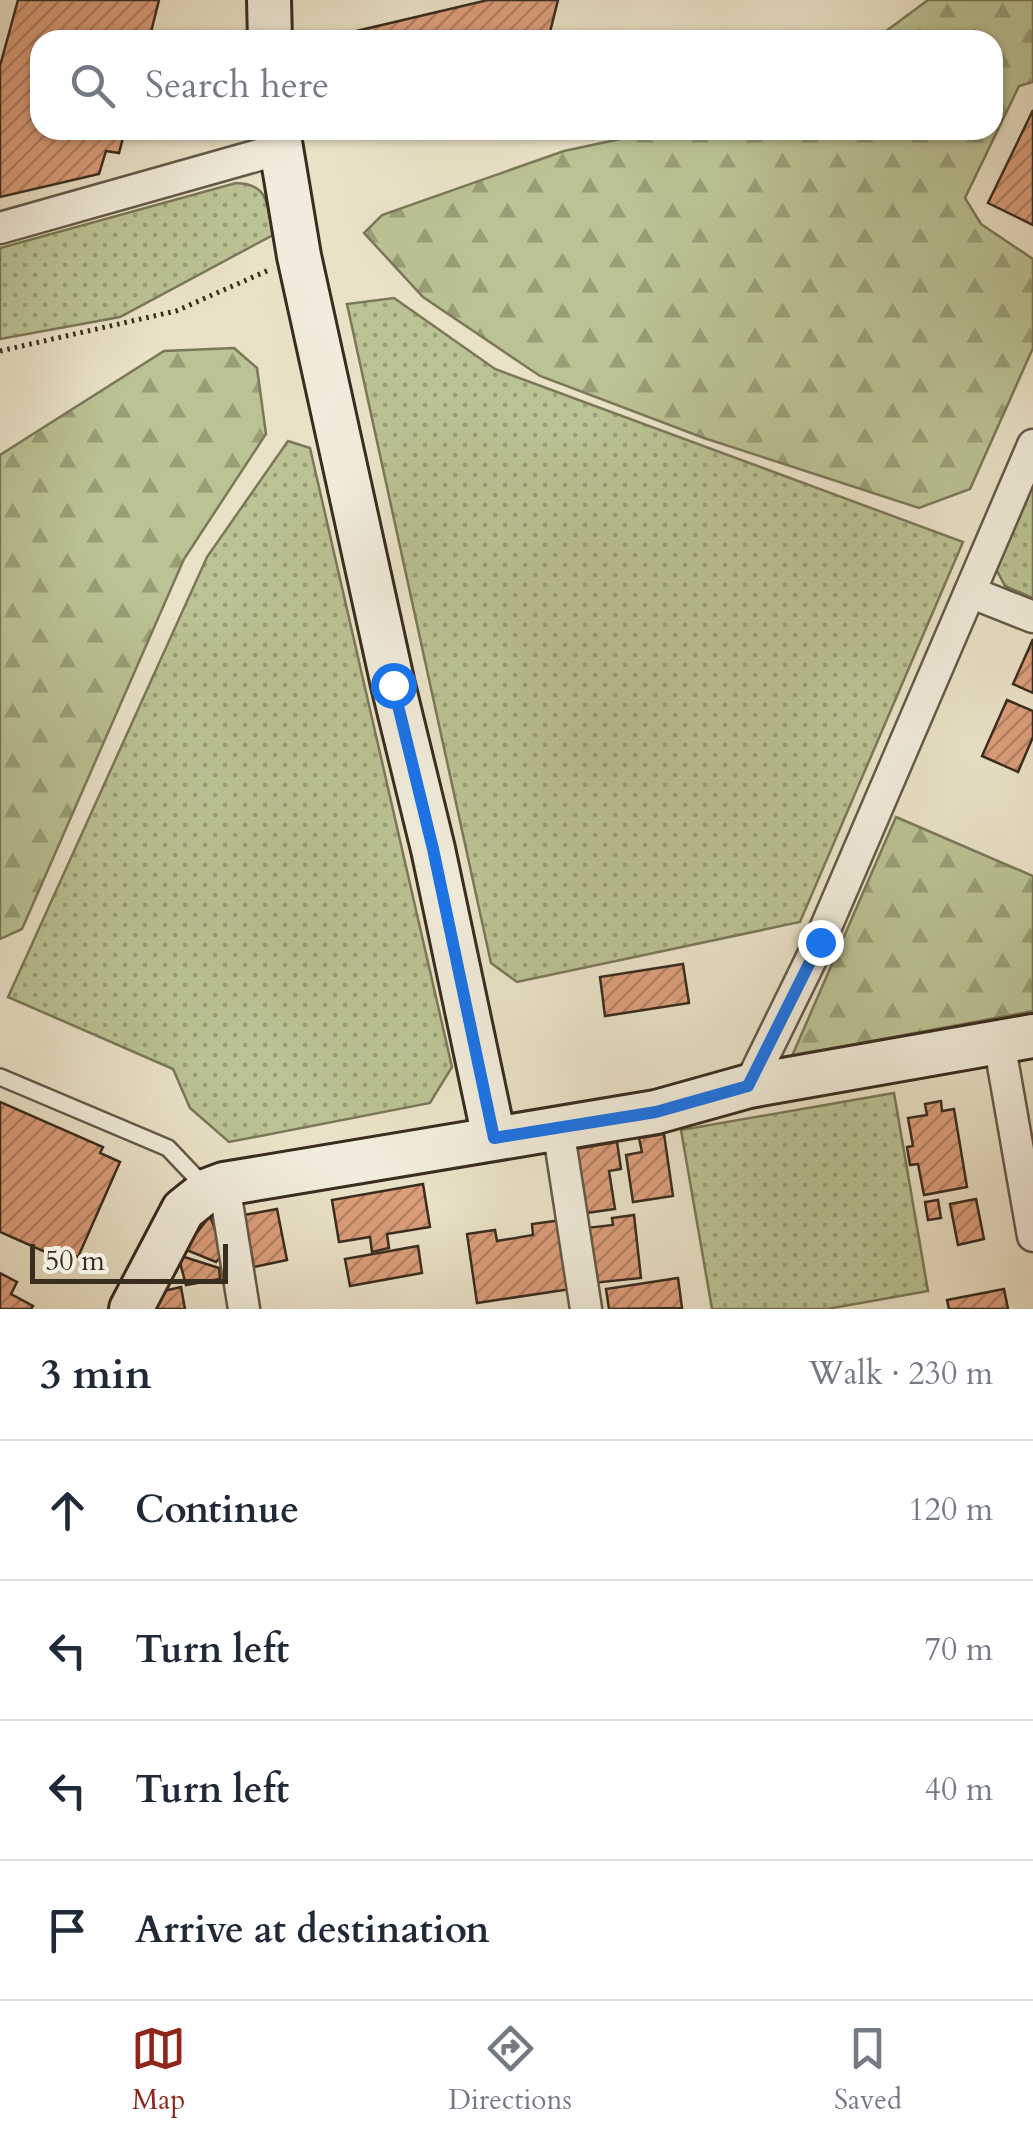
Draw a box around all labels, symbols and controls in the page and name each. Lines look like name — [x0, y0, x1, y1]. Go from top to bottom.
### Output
search box — [30, 30, 1003, 140]
icon: search — [65, 58, 120, 113]
text: Search here — [145, 59, 329, 111]
route start — [371, 663, 417, 709]
route end — [798, 920, 844, 966]
scale bar — [30, 1239, 228, 1284]
text: 50 m — [45, 1242, 105, 1280]
text: 3 min — [40, 1346, 152, 1403]
text: Walk · 230 m — [808, 1352, 993, 1396]
icon: ahead — [40, 1483, 95, 1538]
text: Continue — [135, 1484, 299, 1536]
text: 120 m — [908, 1488, 993, 1532]
icon: left — [40, 1623, 95, 1678]
text: Turn left — [135, 1624, 289, 1676]
text: 70 m — [925, 1628, 993, 1672]
icon: left — [40, 1763, 95, 1818]
text: Turn left — [135, 1764, 289, 1816]
text: 40 m — [925, 1768, 993, 1812]
icon: arrive — [40, 1903, 95, 1958]
text: Arrive at destination — [135, 1904, 490, 1956]
tab: Map — [131, 2021, 186, 2119]
tab: Directions — [448, 2021, 572, 2119]
tab: Saved — [834, 2021, 902, 2119]

